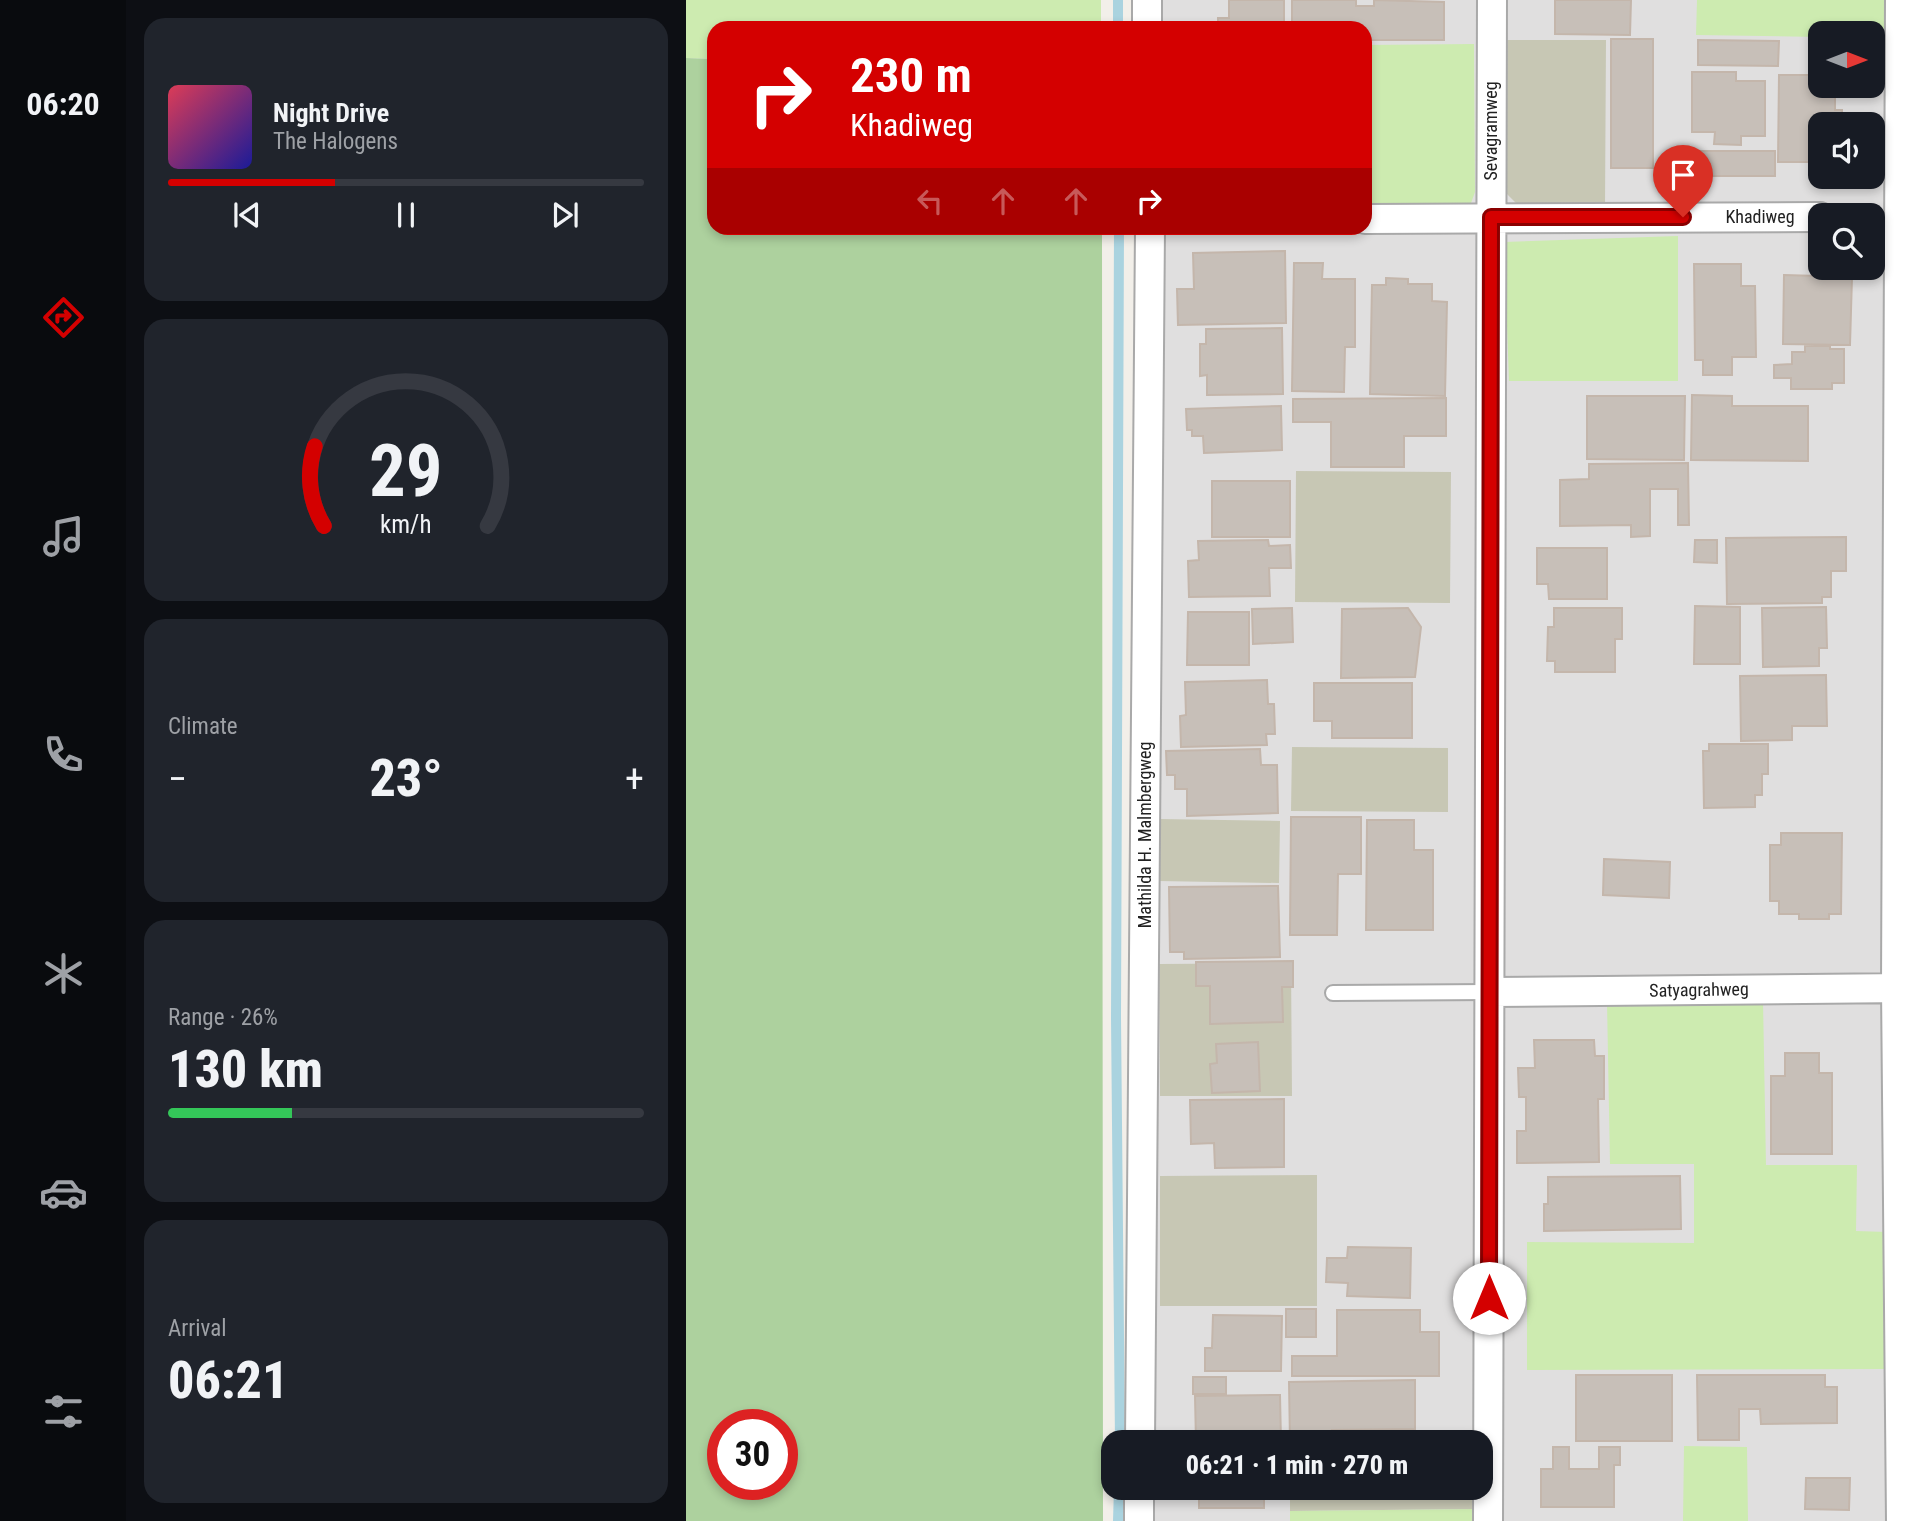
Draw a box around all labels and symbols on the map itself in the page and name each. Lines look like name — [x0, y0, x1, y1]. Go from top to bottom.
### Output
north arrow — [1808, 21, 1885, 98]
street label: Sevagramweg — [1480, 81, 1501, 181]
pin — [1653, 145, 1713, 217]
street label: Khadiweg — [1725, 206, 1795, 227]
street label: Mathilda H. Malmbergweg — [1134, 742, 1155, 928]
street label: Satyagrahweg — [1649, 978, 1749, 1001]
position arrow — [1452, 1261, 1526, 1335]
speed limit sign: 30 — [707, 1409, 798, 1500]

